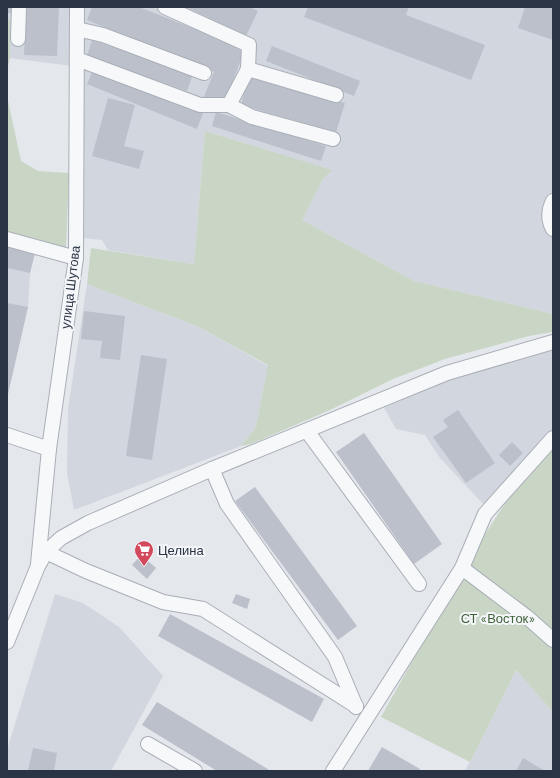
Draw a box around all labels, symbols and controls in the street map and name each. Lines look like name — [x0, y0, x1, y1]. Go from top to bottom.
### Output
street label: улица Шутова — [57, 244, 83, 330]
supermarket icon: Целина — [133, 539, 155, 567]
place label: Целина — [158, 542, 204, 558]
park label: СТ «Восток» — [461, 610, 535, 626]

